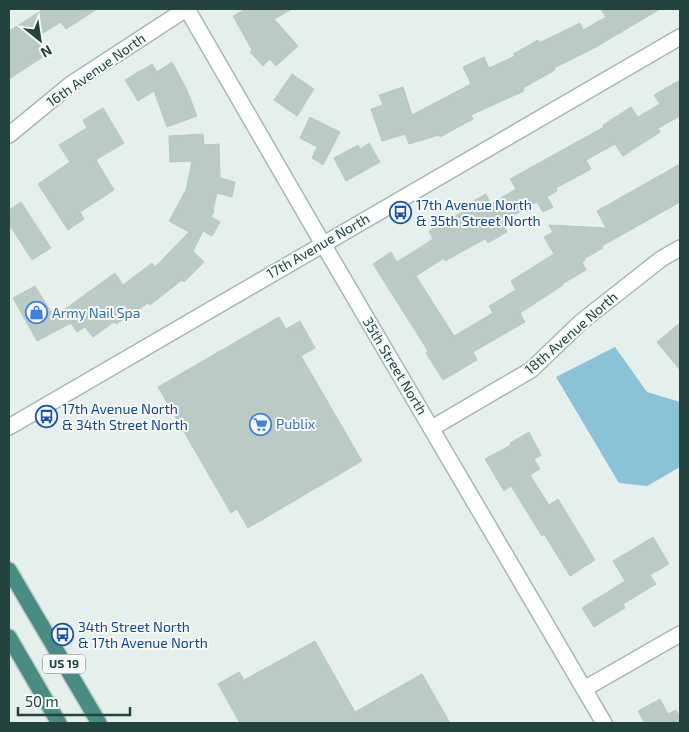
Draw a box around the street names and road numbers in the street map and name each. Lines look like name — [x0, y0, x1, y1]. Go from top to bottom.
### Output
street label: 16th Avenue North — [43, 30, 149, 110]
street label: 17th Avenue North — [263, 209, 372, 282]
street label: 18th Avenue North — [521, 288, 620, 378]
street label: 35th Street North — [360, 314, 431, 418]
road number: US 19 — [43, 654, 85, 674]

